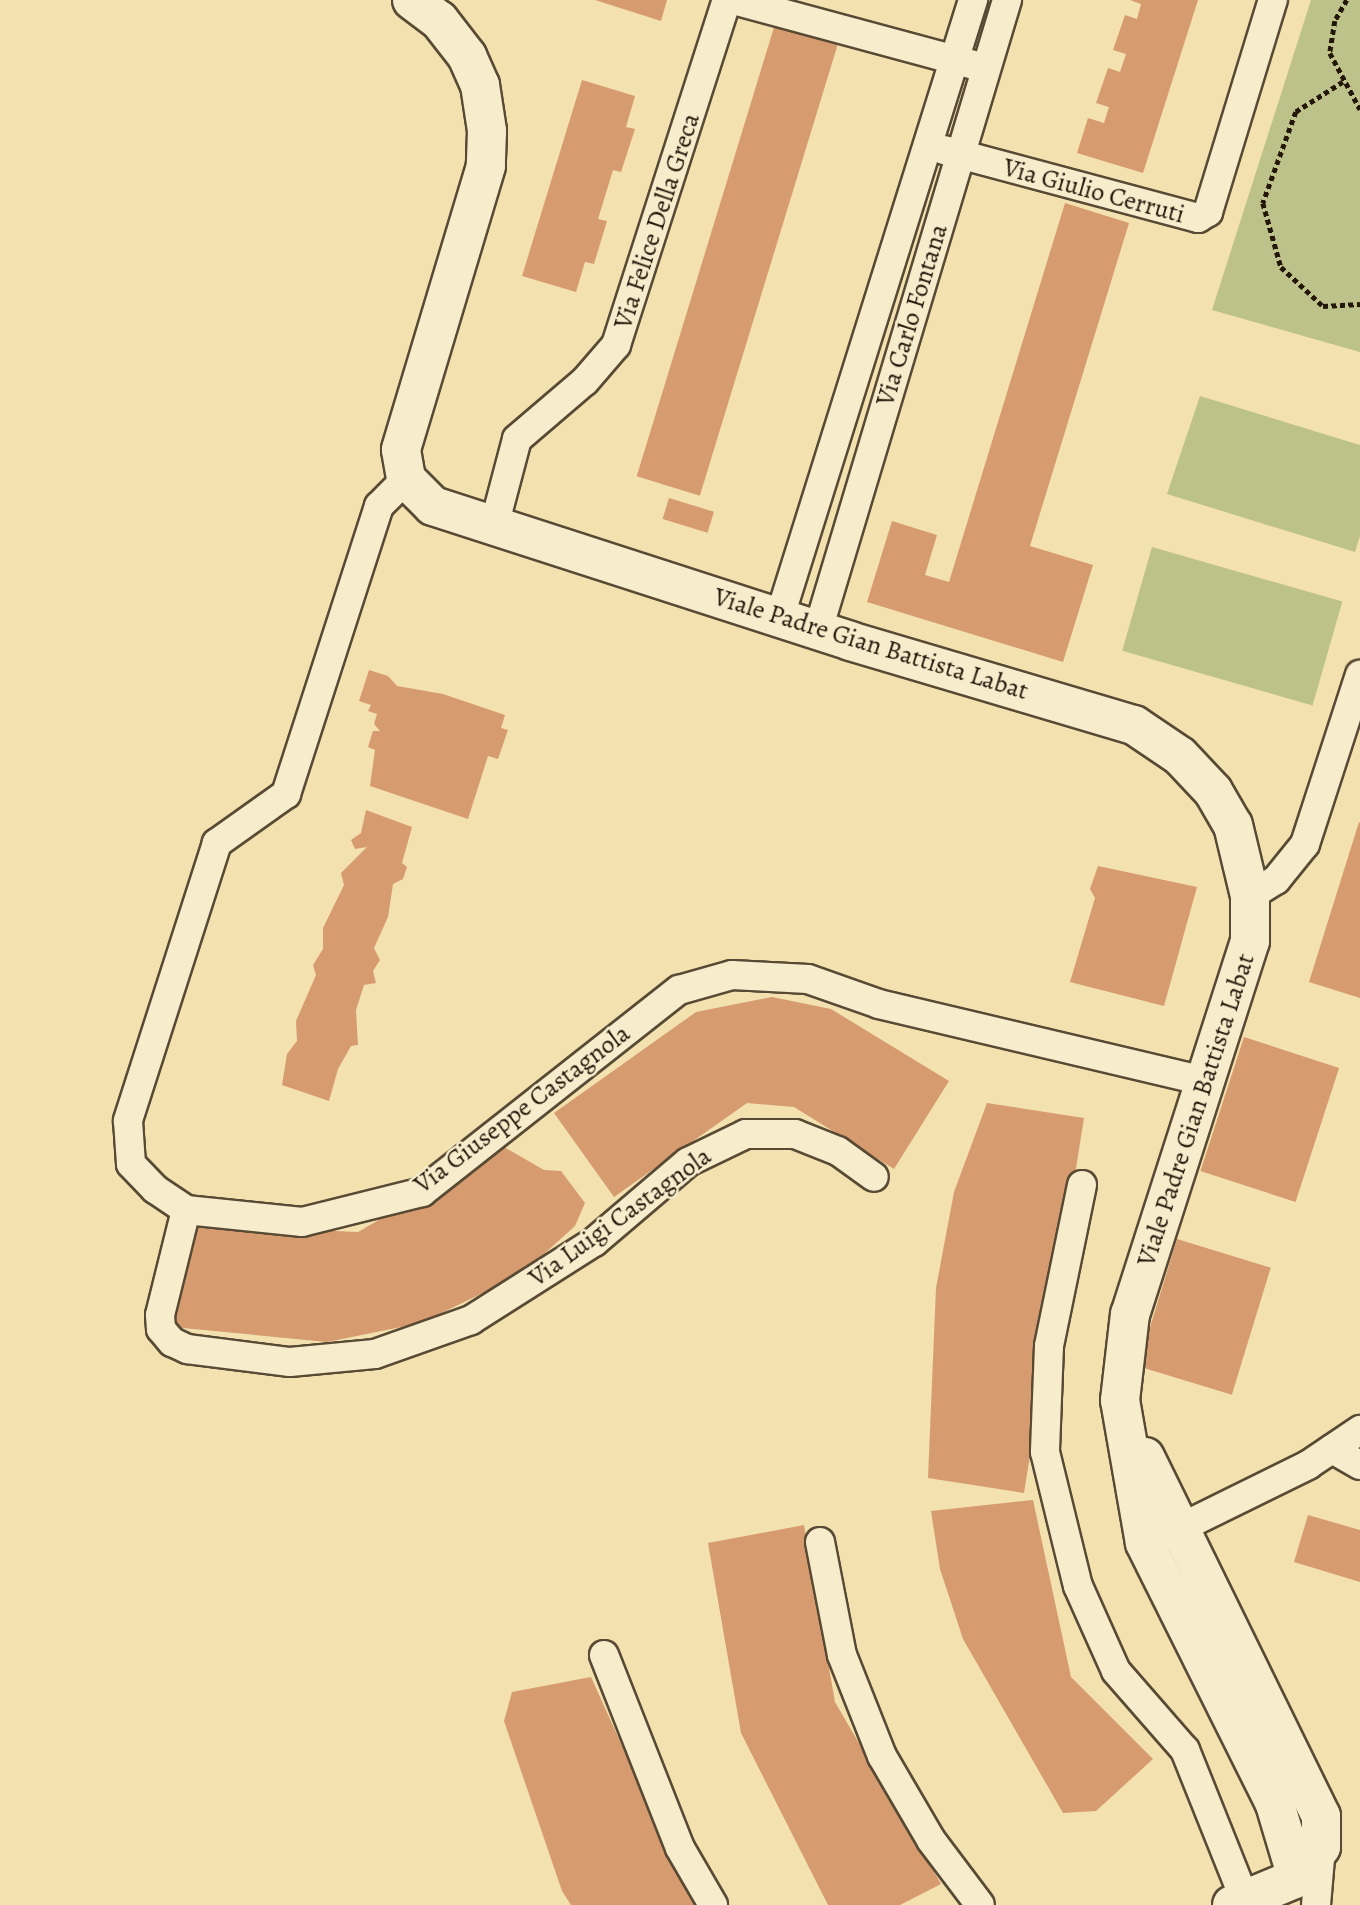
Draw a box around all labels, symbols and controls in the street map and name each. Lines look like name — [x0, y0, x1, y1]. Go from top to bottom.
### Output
street label: Via Felice Della Greca — [607, 109, 707, 333]
street label: Via Giulio Cerruti — [1000, 152, 1188, 230]
street label: Via Carlo Fontana — [870, 220, 954, 410]
street label: Viale Padre Gian Battista Labat — [710, 581, 1032, 707]
street label: Viale Padre Gian Battista Labat — [1131, 950, 1261, 1270]
street label: Via Giuseppe Castagnola — [408, 1018, 636, 1200]
street label: Via Luigi Castagnola — [523, 1140, 717, 1294]

